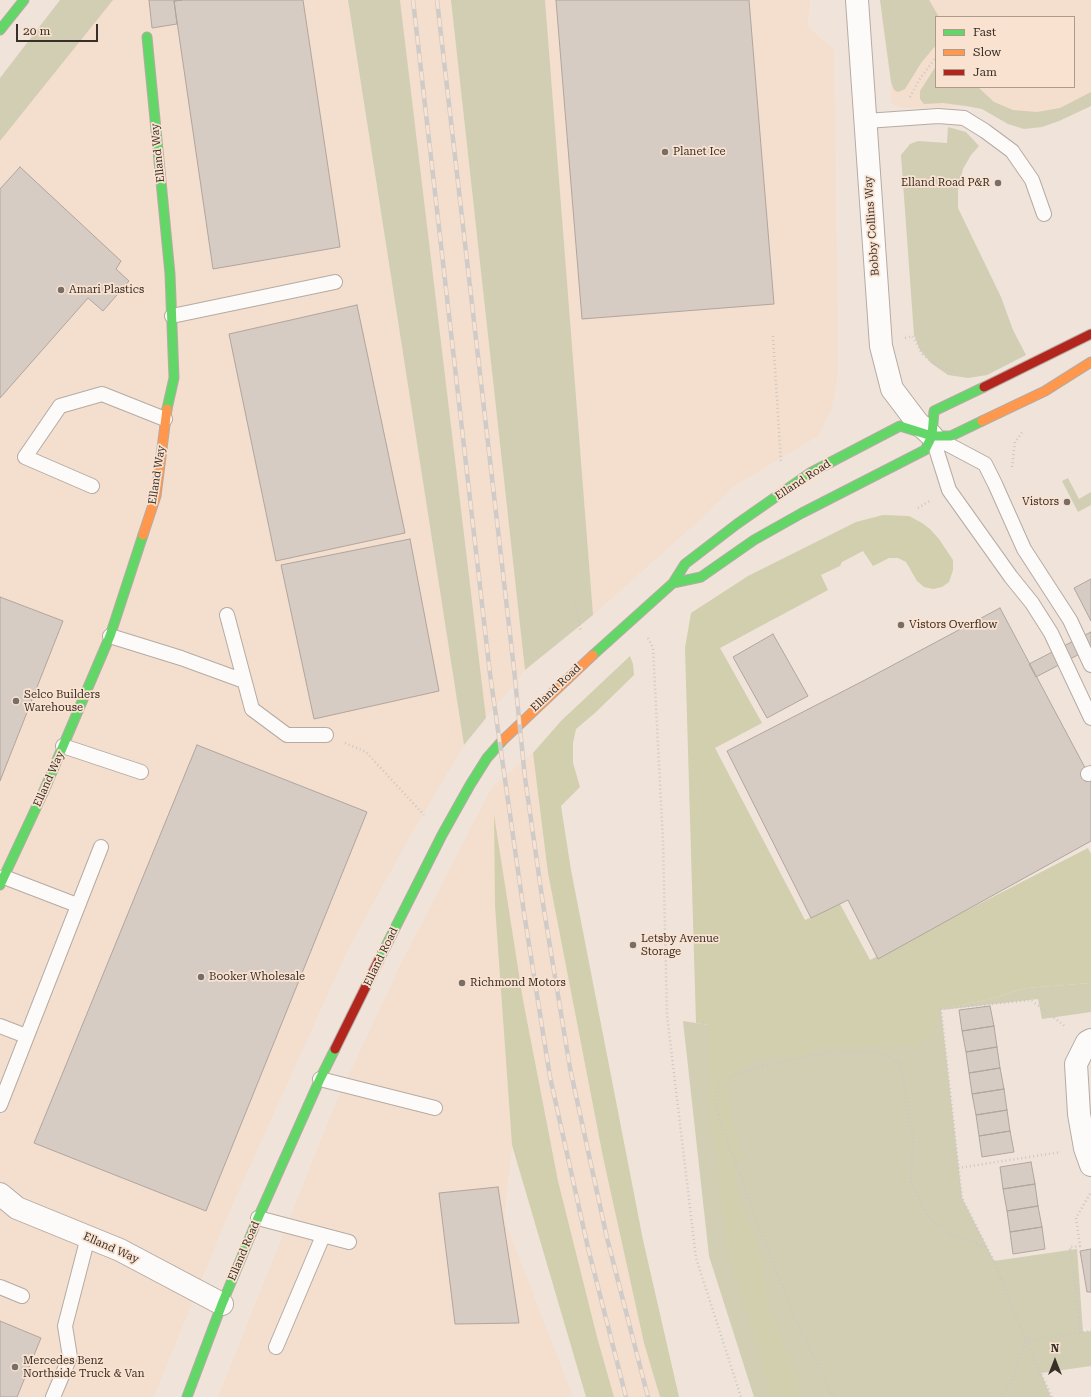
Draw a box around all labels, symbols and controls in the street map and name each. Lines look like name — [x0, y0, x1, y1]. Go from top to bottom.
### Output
scale bar — [18, 16, 100, 42]
legend — [935, 16, 1075, 88]
text: 20 m — [23, 24, 50, 38]
text: Fast — [973, 25, 996, 39]
text: Slow — [973, 45, 1001, 59]
text: Jam — [973, 65, 997, 79]
street label: Elland Way — [148, 123, 168, 183]
place label: Planet Ice — [673, 145, 726, 159]
marker: Planet Ice — [660, 147, 670, 157]
street label: Bobby Collins Way — [862, 175, 882, 277]
place label: Elland Road P&R — [901, 176, 990, 190]
marker: Elland Road P&R — [993, 178, 1003, 188]
place label: Amari Plastics — [69, 283, 144, 297]
marker: Amari Plastics — [56, 285, 66, 295]
street label: Elland Way — [146, 445, 168, 505]
street label: Elland Road — [773, 457, 833, 503]
place label: Vistors — [1022, 495, 1059, 509]
marker: Vistors — [1062, 497, 1072, 507]
place label: Vistors Overflow — [909, 618, 997, 632]
marker: Vistors Overflow — [896, 620, 906, 630]
street label: Elland Road — [528, 661, 584, 715]
place label: Selco Builders Warehouse — [24, 688, 100, 714]
marker: Selco Builders Warehouse — [11, 696, 21, 706]
street label: Elland Way — [31, 749, 67, 809]
street label: Elland Road — [361, 925, 401, 989]
place label: Letsby Avenue Storage — [641, 932, 719, 958]
marker: Letsby Avenue Storage — [628, 940, 638, 950]
place label: Booker Wholesale — [209, 970, 305, 984]
marker: Booker Wholesale — [196, 972, 206, 982]
place label: Richmond Motors — [470, 976, 566, 990]
marker: Richmond Motors — [457, 978, 467, 988]
street label: Elland Road — [225, 1219, 263, 1283]
street label: Elland Way — [81, 1230, 141, 1266]
north arrow — [1035, 1341, 1075, 1381]
text: N — [1051, 1342, 1059, 1355]
place label: Mercedes Benz Northside Truck & Van — [23, 1354, 144, 1380]
marker: Mercedes Benz Northside Truck & Van — [10, 1362, 20, 1372]

